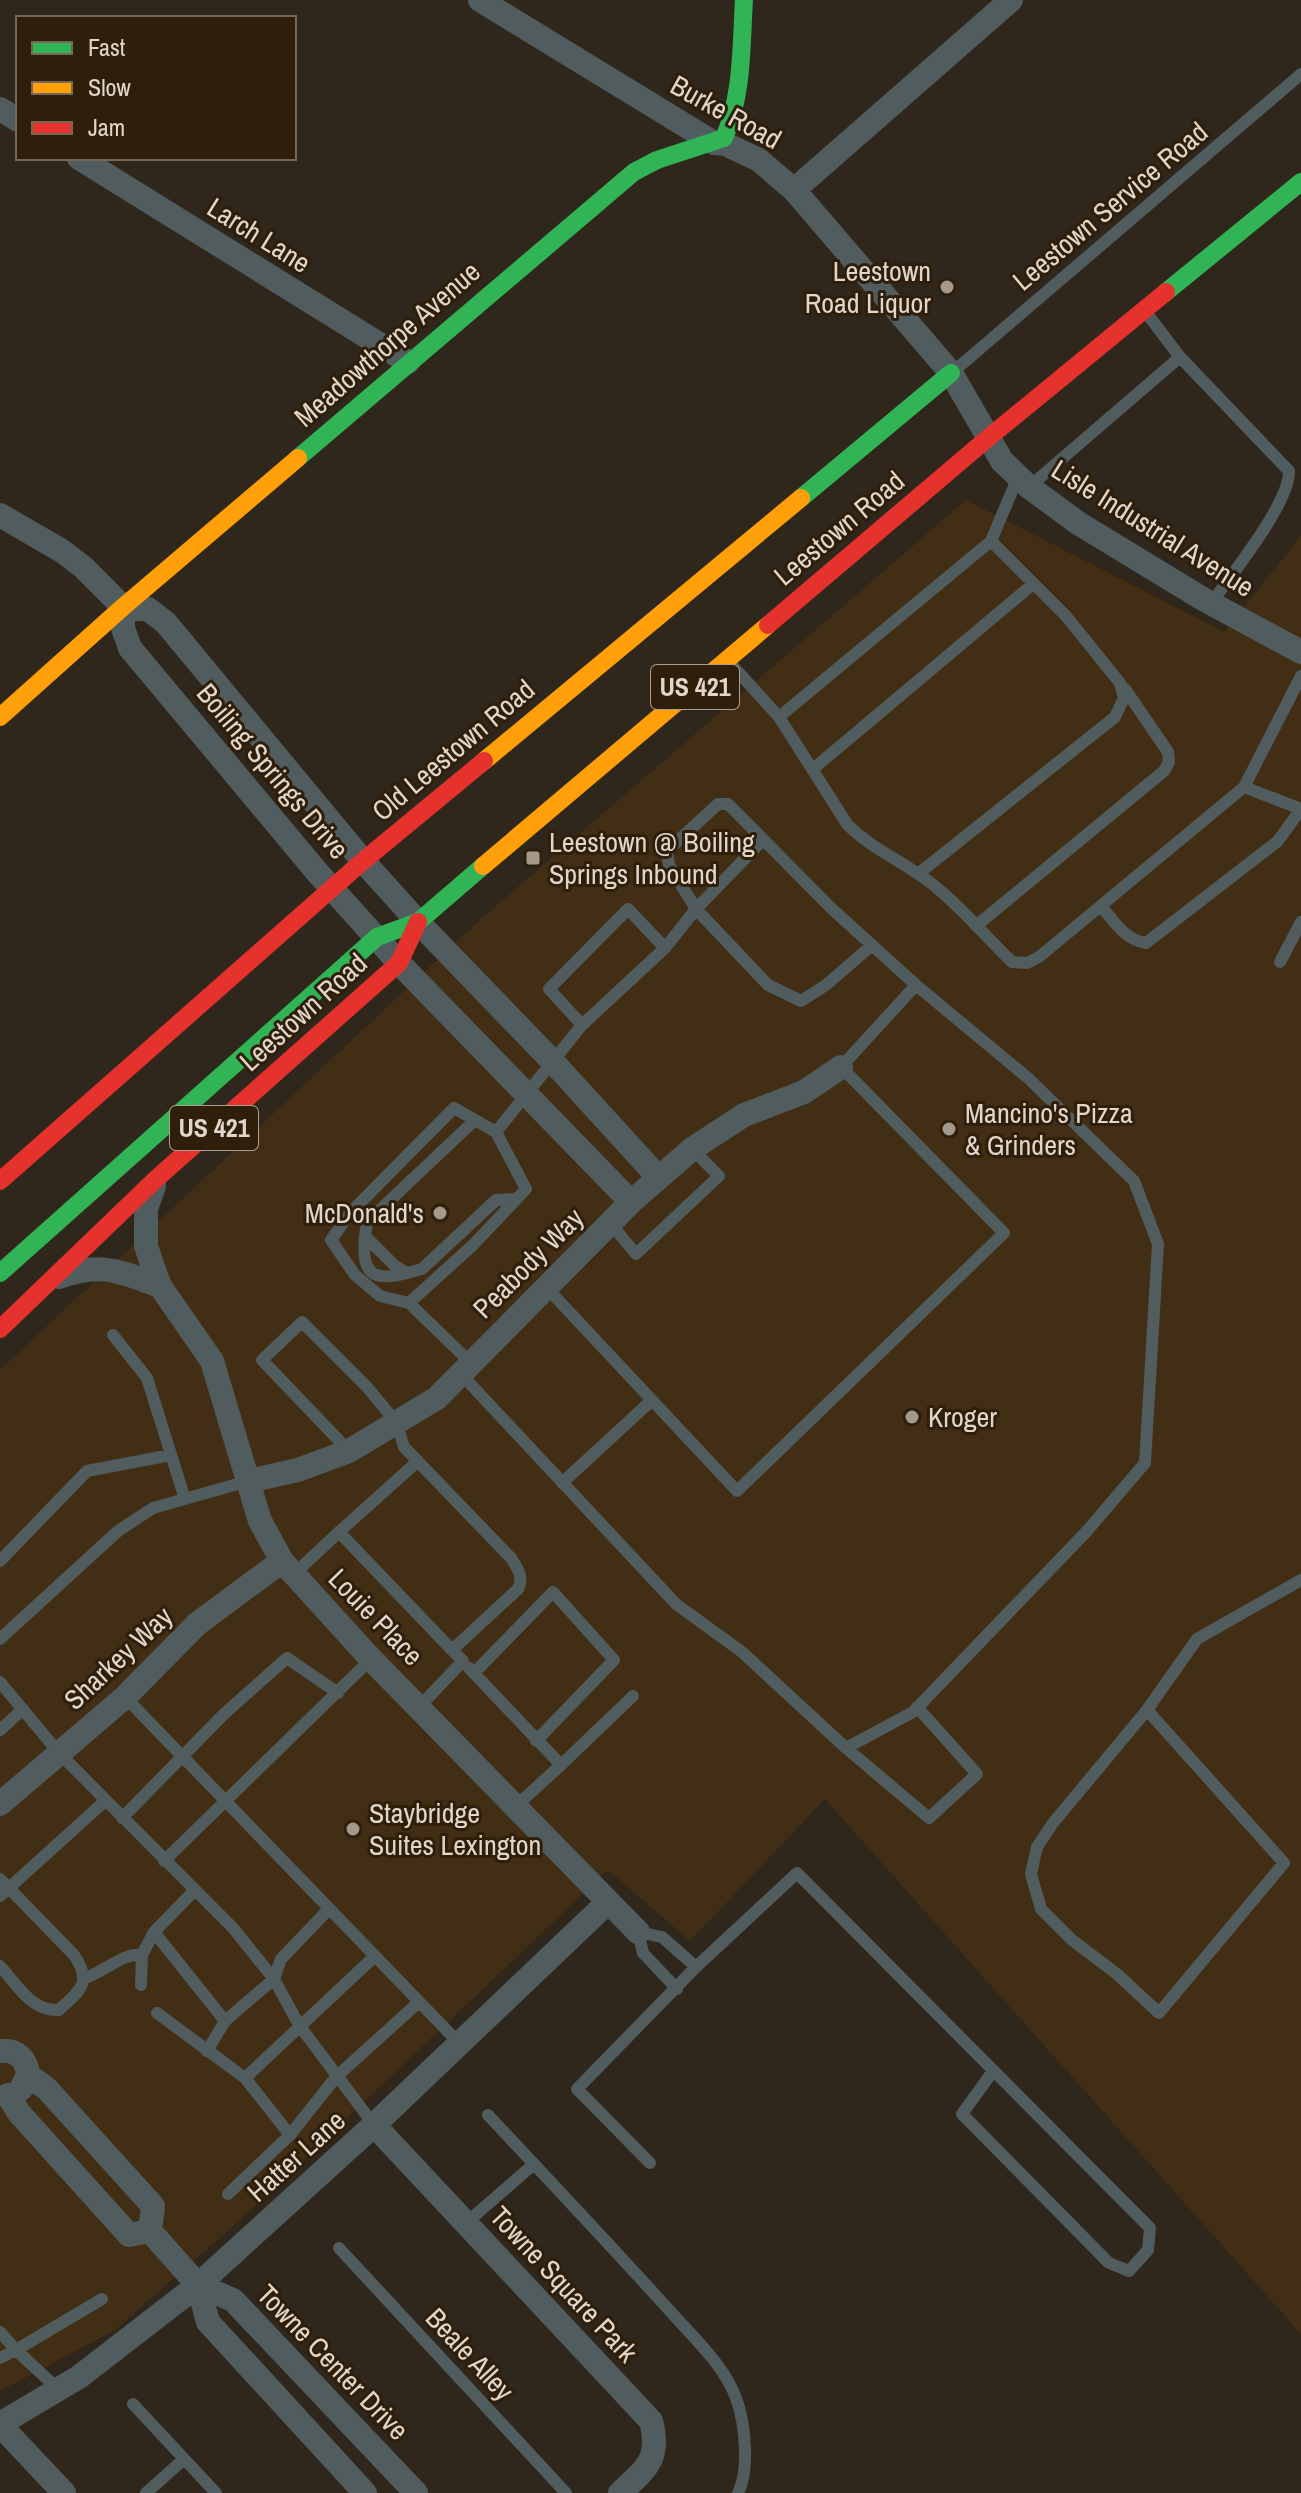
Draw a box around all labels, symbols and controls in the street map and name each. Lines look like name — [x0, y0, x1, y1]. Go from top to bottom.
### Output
legend — [16, 16, 296, 160]
text: Fast — [88, 31, 126, 63]
street label: Burke Road — [664, 66, 788, 158]
text: Slow — [88, 71, 131, 103]
text: Jam — [88, 111, 125, 143]
street label: Leestown Service Road — [1004, 113, 1216, 299]
street label: Larch Lane — [200, 188, 318, 282]
place label: Leestown Road Liquor — [805, 252, 931, 322]
street label: Meadowthorpe Avenue — [286, 253, 488, 435]
marker: Leestown Road Liquor — [938, 278, 956, 296]
street label: Lisle Industrial Avenue — [1045, 450, 1261, 606]
street label: Leestown Road — [766, 462, 912, 594]
road number: US 421 — [651, 665, 739, 709]
street label: Old Leestown Road — [364, 671, 542, 829]
street label: Boiling Springs Drive — [188, 675, 358, 867]
place label: Leestown @ Boiling Springs Inbound — [549, 823, 755, 893]
marker: Leestown @ Boiling Springs Inbound — [524, 849, 542, 867]
street label: Leestown Road — [231, 945, 375, 1079]
place label: Mancino's Pizza & Grinders — [965, 1094, 1133, 1164]
road number: US 421 — [170, 1106, 258, 1150]
marker: Mancino's Pizza & Grinders — [940, 1120, 958, 1138]
place label: McDonald's — [305, 1194, 424, 1232]
street label: Peabody Way — [464, 1199, 592, 1327]
marker: McDonald's — [431, 1204, 449, 1222]
place label: Kroger — [928, 1398, 997, 1436]
marker: Kroger — [903, 1408, 921, 1426]
street label: Louie Place — [320, 1560, 432, 1674]
street label: Sharkey Way — [55, 1597, 181, 1718]
place label: Staybridge Suites Lexington — [369, 1794, 541, 1864]
marker: Staybridge Suites Lexington — [344, 1820, 362, 1838]
street label: Hatter Lane — [239, 2102, 353, 2210]
street label: Towne Square Park — [482, 2198, 647, 2371]
street label: Towne Center Drive — [249, 2276, 417, 2448]
street label: Beale Alley — [417, 2299, 523, 2409]

